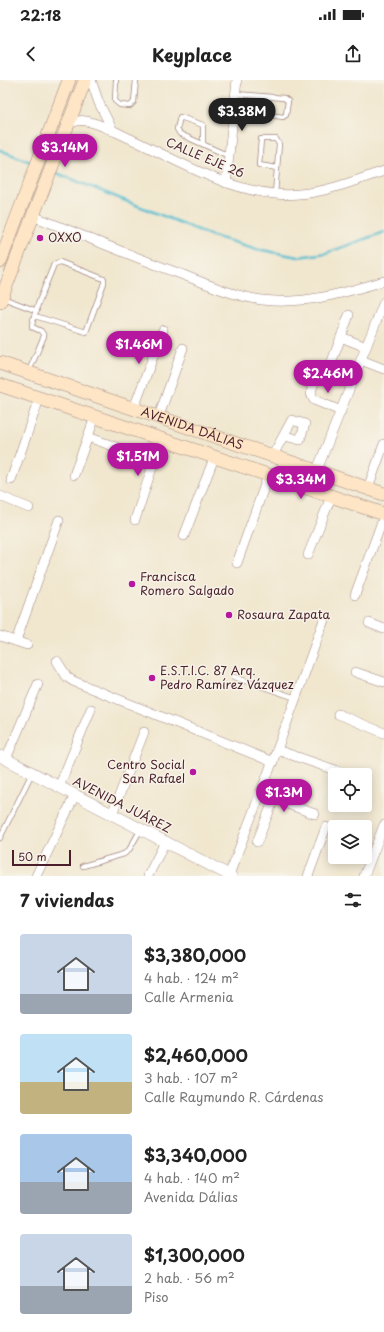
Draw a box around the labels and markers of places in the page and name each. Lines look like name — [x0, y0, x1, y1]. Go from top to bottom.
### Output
pin: $3.38M — [209, 98, 275, 132]
pin: $3.14M — [32, 134, 98, 168]
place label: OXXO — [48, 228, 82, 246]
marker: OXXO — [35, 233, 45, 243]
pin: $1.46M — [106, 331, 172, 365]
pin: $2.46M — [295, 360, 361, 394]
pin: $1.51M — [105, 443, 171, 477]
pin: $3.34M — [268, 466, 334, 500]
place label: Francisca Romero Salgado — [140, 567, 234, 599]
marker: Francisca Romero Salgado — [127, 579, 137, 589]
place label: Rosaura Zapata — [237, 605, 331, 623]
marker: Rosaura Zapata — [224, 610, 234, 620]
place label: E.S.T.I.C. 87 Arq. Pedro Ramírez Vázquez — [160, 661, 294, 693]
marker: E.S.T.I.C. 87 Arq. Pedro Ramírez Vázquez — [147, 673, 157, 683]
place label: Centro Social San Rafael — [107, 755, 185, 787]
marker: Centro Social San Rafael — [188, 767, 198, 777]
pin: $1.3M — [256, 779, 312, 813]

